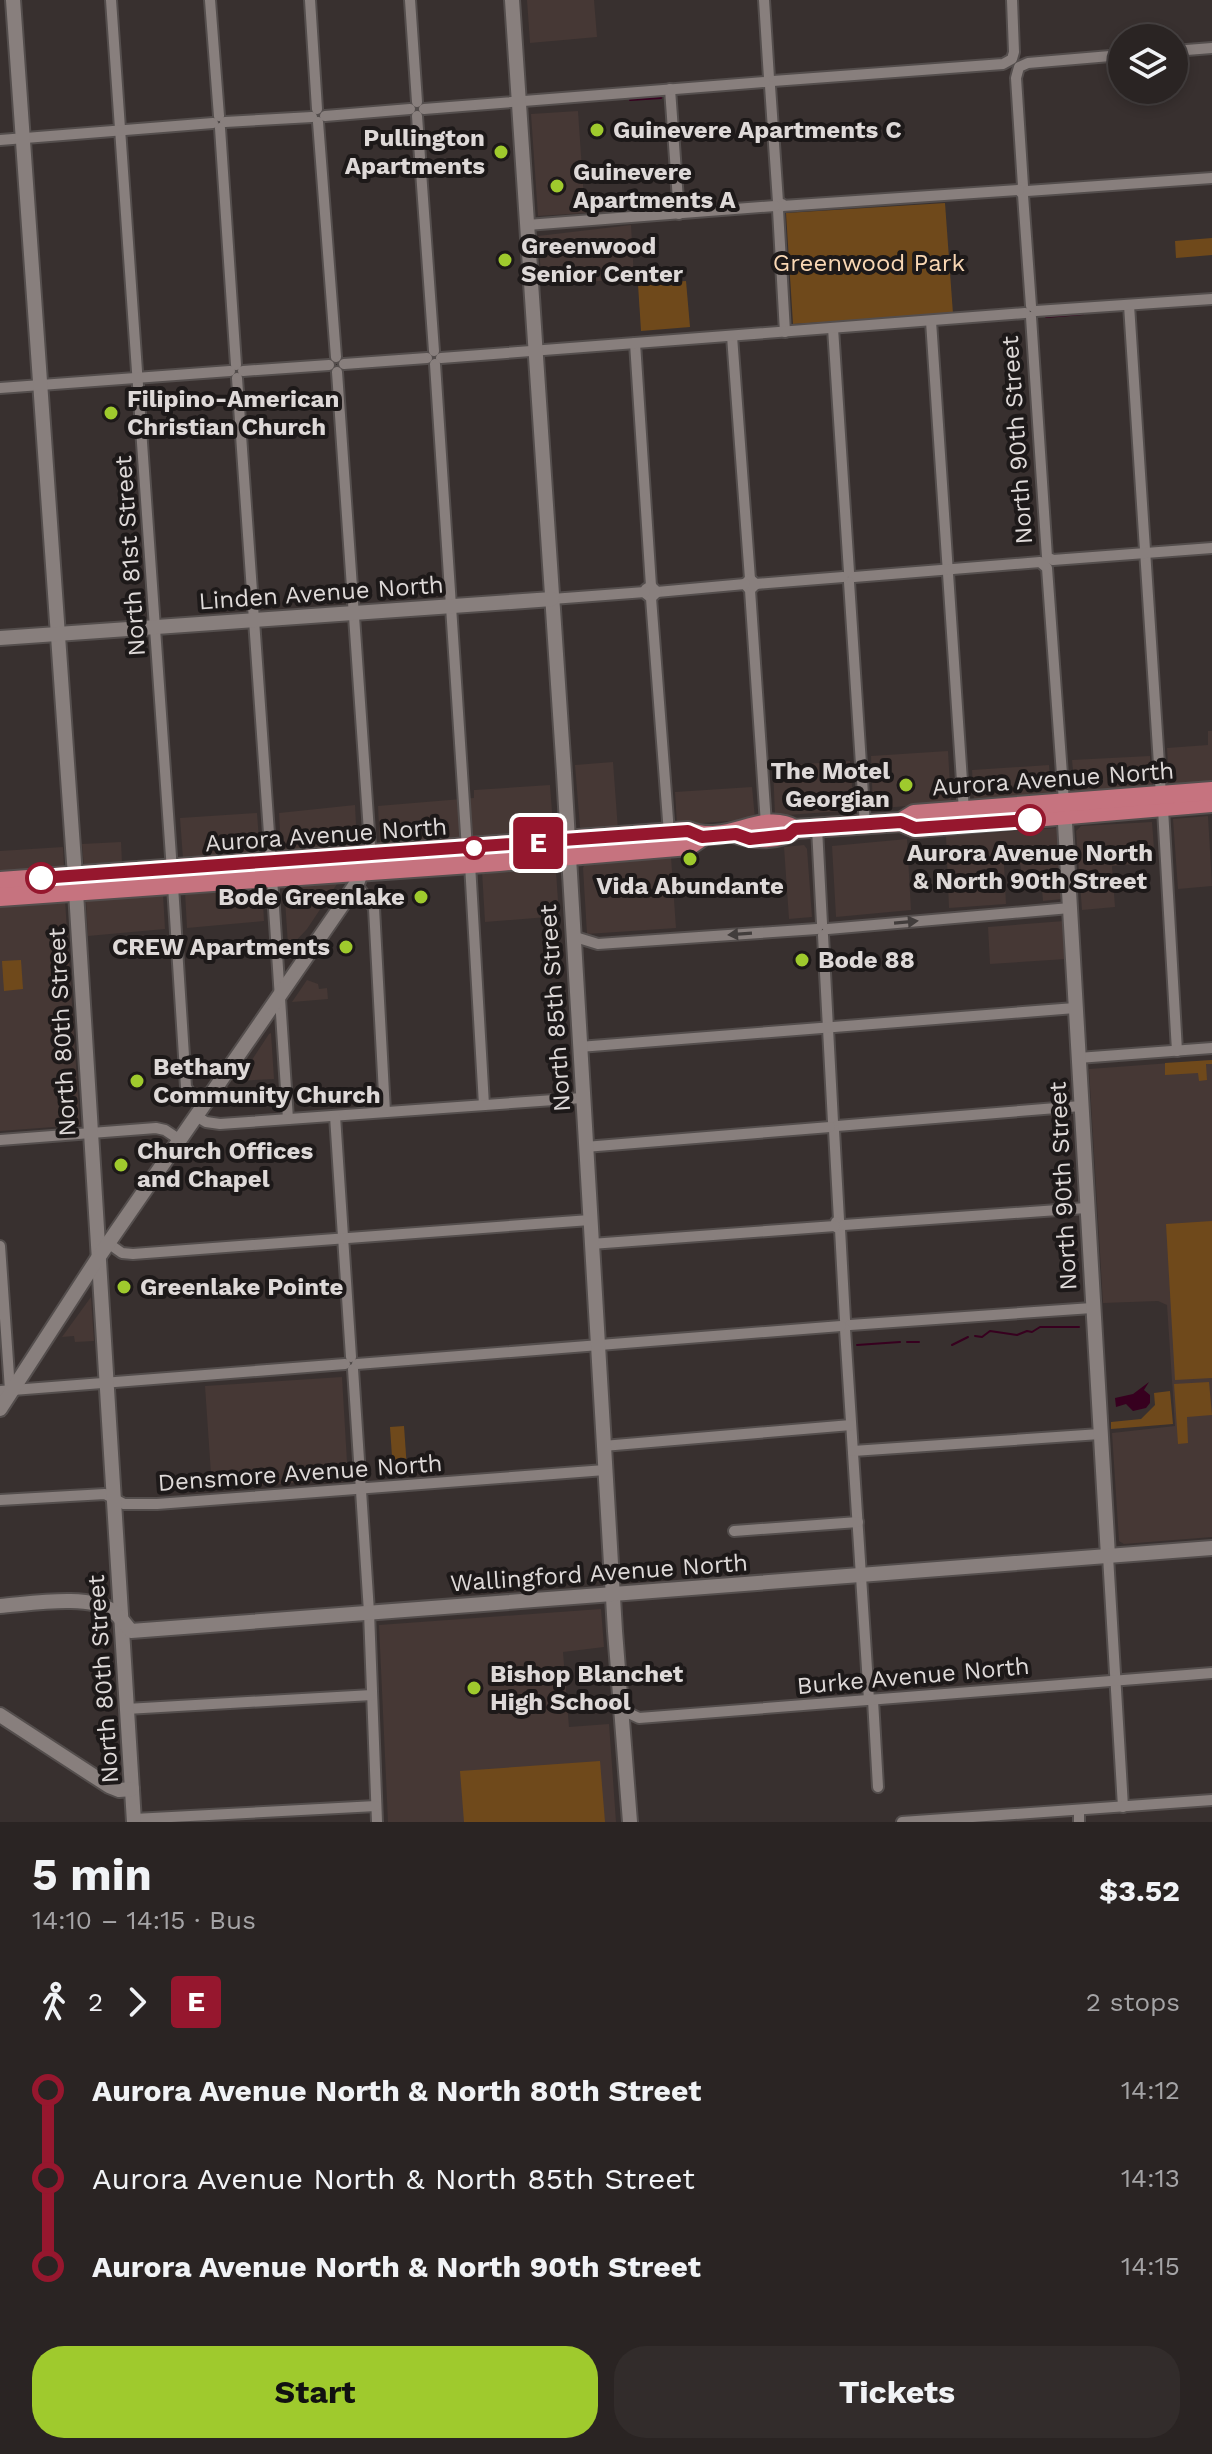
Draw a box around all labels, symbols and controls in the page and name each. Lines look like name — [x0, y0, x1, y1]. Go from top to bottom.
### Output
map controls — [1108, 24, 1188, 104]
button: layers — [1108, 24, 1188, 104]
place label: Guinevere Apartments C — [613, 116, 902, 144]
marker: Guinevere Apartments C — [588, 121, 606, 139]
place label: Pullington Apartments — [345, 124, 485, 180]
marker: Pullington Apartments — [492, 143, 510, 161]
place label: Guinevere Apartments A — [573, 158, 737, 214]
marker: Guinevere Apartments A — [548, 177, 566, 195]
place label: Greenwood Senior Center — [521, 232, 684, 288]
park label: Greenwood Park — [773, 249, 966, 277]
marker: Greenwood Senior Center — [496, 251, 514, 269]
street label: North 90th Street — [996, 335, 1038, 545]
place label: Filipino-American Christian Church — [127, 385, 339, 441]
marker: Filipino-American Christian Church — [102, 404, 120, 422]
street label: North 81st Street — [109, 455, 151, 657]
street label: Linden Avenue North — [198, 570, 444, 616]
place label: The Motel Georgian — [771, 757, 890, 813]
street label: Aurora Avenue North — [931, 757, 1175, 801]
marker: The Motel Georgian — [897, 776, 915, 794]
marker: Aurora Avenue North & North 90th Street — [1015, 805, 1045, 835]
street label: Aurora Avenue North — [204, 813, 448, 857]
line badge: E — [512, 817, 564, 869]
text: E — [529, 826, 547, 859]
unlabelled marker — [463, 837, 485, 859]
place label: Aurora Avenue North & North 90th Street — [907, 839, 1153, 895]
marker: Vida Abundante — [681, 850, 699, 868]
unlabelled marker — [26, 863, 56, 893]
place label: Vida Abundante — [596, 872, 784, 900]
place label: Bode Greenlake — [218, 883, 405, 911]
marker: Bode Greenlake — [412, 888, 430, 906]
street label: North 85th Street — [534, 903, 576, 1113]
one-way arrow — [894, 915, 919, 928]
street label: North 80th Street — [43, 927, 81, 1137]
one-way arrow — [727, 928, 752, 941]
place label: CREW Apartments — [112, 933, 330, 961]
marker: CREW Apartments — [337, 938, 355, 956]
place label: Bode 88 — [818, 946, 915, 974]
marker: Bode 88 — [793, 951, 811, 969]
place label: Bethany Community Church — [153, 1053, 381, 1109]
marker: Bethany Community Church — [128, 1072, 146, 1090]
street label: North 90th Street — [1044, 1081, 1082, 1291]
place label: Church Offices and Chapel — [137, 1137, 313, 1193]
marker: Church Offices and Chapel — [112, 1156, 130, 1174]
place label: Greenlake Pointe — [140, 1273, 343, 1301]
marker: Greenlake Pointe — [115, 1278, 133, 1296]
street label: Densmore Avenue North — [157, 1449, 443, 1497]
street label: Wallingford Avenue North — [449, 1549, 749, 1597]
street label: North 80th Street — [82, 1574, 124, 1784]
street label: Burke Avenue North — [796, 1652, 1030, 1700]
place label: Bishop Blanchet High School — [490, 1660, 684, 1716]
marker: Bishop Blanchet High School — [465, 1679, 483, 1697]
text: 5 min — [32, 1849, 152, 1901]
text: $3.52 — [1099, 1873, 1180, 1908]
text: 14:10 – 14:15 · Bus — [32, 1905, 256, 1935]
icon: walk — [32, 1980, 76, 2024]
icon: forward — [115, 1980, 159, 2024]
text: E — [187, 1985, 205, 2018]
text: 2 — [88, 1987, 103, 2017]
text: 2 stops — [1086, 1987, 1180, 2017]
text: Aurora Avenue North & North 80th Street — [92, 2073, 701, 2108]
text: 14:12 — [1121, 2075, 1180, 2105]
text: Aurora Avenue North & North 85th Street — [92, 2161, 695, 2196]
text: 14:13 — [1121, 2163, 1180, 2193]
text: Aurora Avenue North & North 90th Street — [92, 2249, 701, 2284]
text: 14:15 — [1121, 2251, 1180, 2281]
button: Start — [32, 2346, 598, 2438]
button: Tickets — [614, 2346, 1180, 2438]

